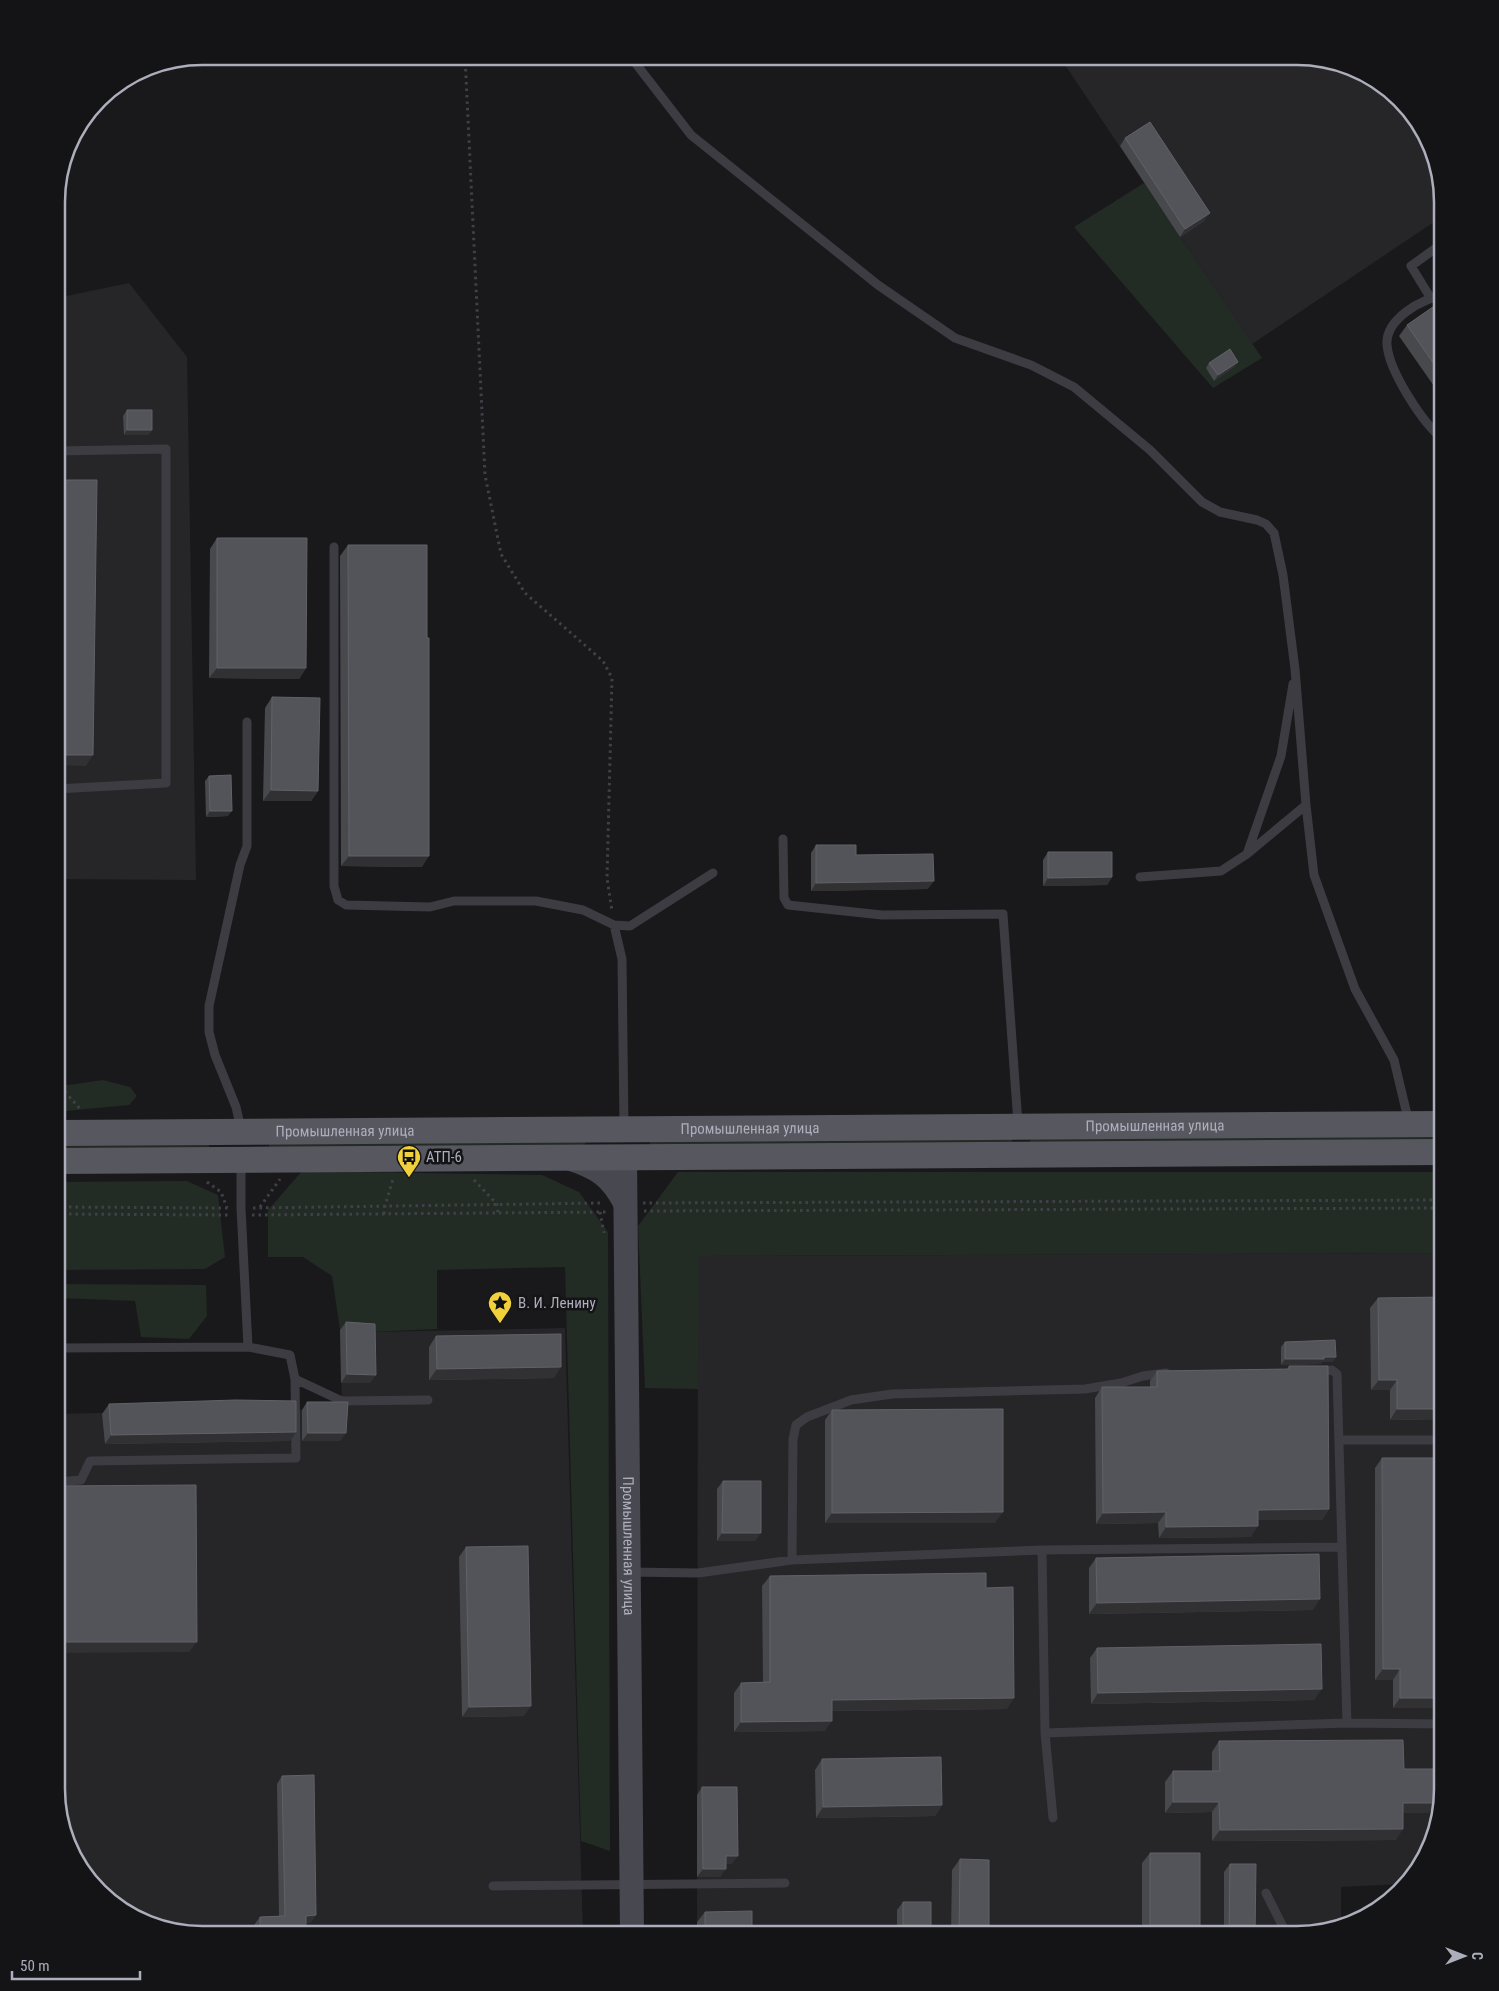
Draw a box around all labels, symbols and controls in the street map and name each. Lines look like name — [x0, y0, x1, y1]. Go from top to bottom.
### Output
street label: Промышленная улица — [1085, 1116, 1224, 1135]
street label: Промышленная улица — [680, 1119, 819, 1138]
street label: Промышленная улица — [275, 1122, 414, 1141]
bus stop icon: АТП-6 — [396, 1144, 422, 1178]
place label: АТП-6 — [426, 1148, 462, 1166]
place icon: В. И. Ленину — [487, 1290, 513, 1324]
place label: В. И. Ленину — [518, 1294, 596, 1312]
street label: Промышленная улица — [619, 1476, 638, 1616]
north arrow — [1439, 1931, 1489, 1981]
scale bar — [12, 1948, 140, 1980]
text: С — [1469, 1952, 1485, 1960]
text: 50 m — [20, 1957, 50, 1975]

